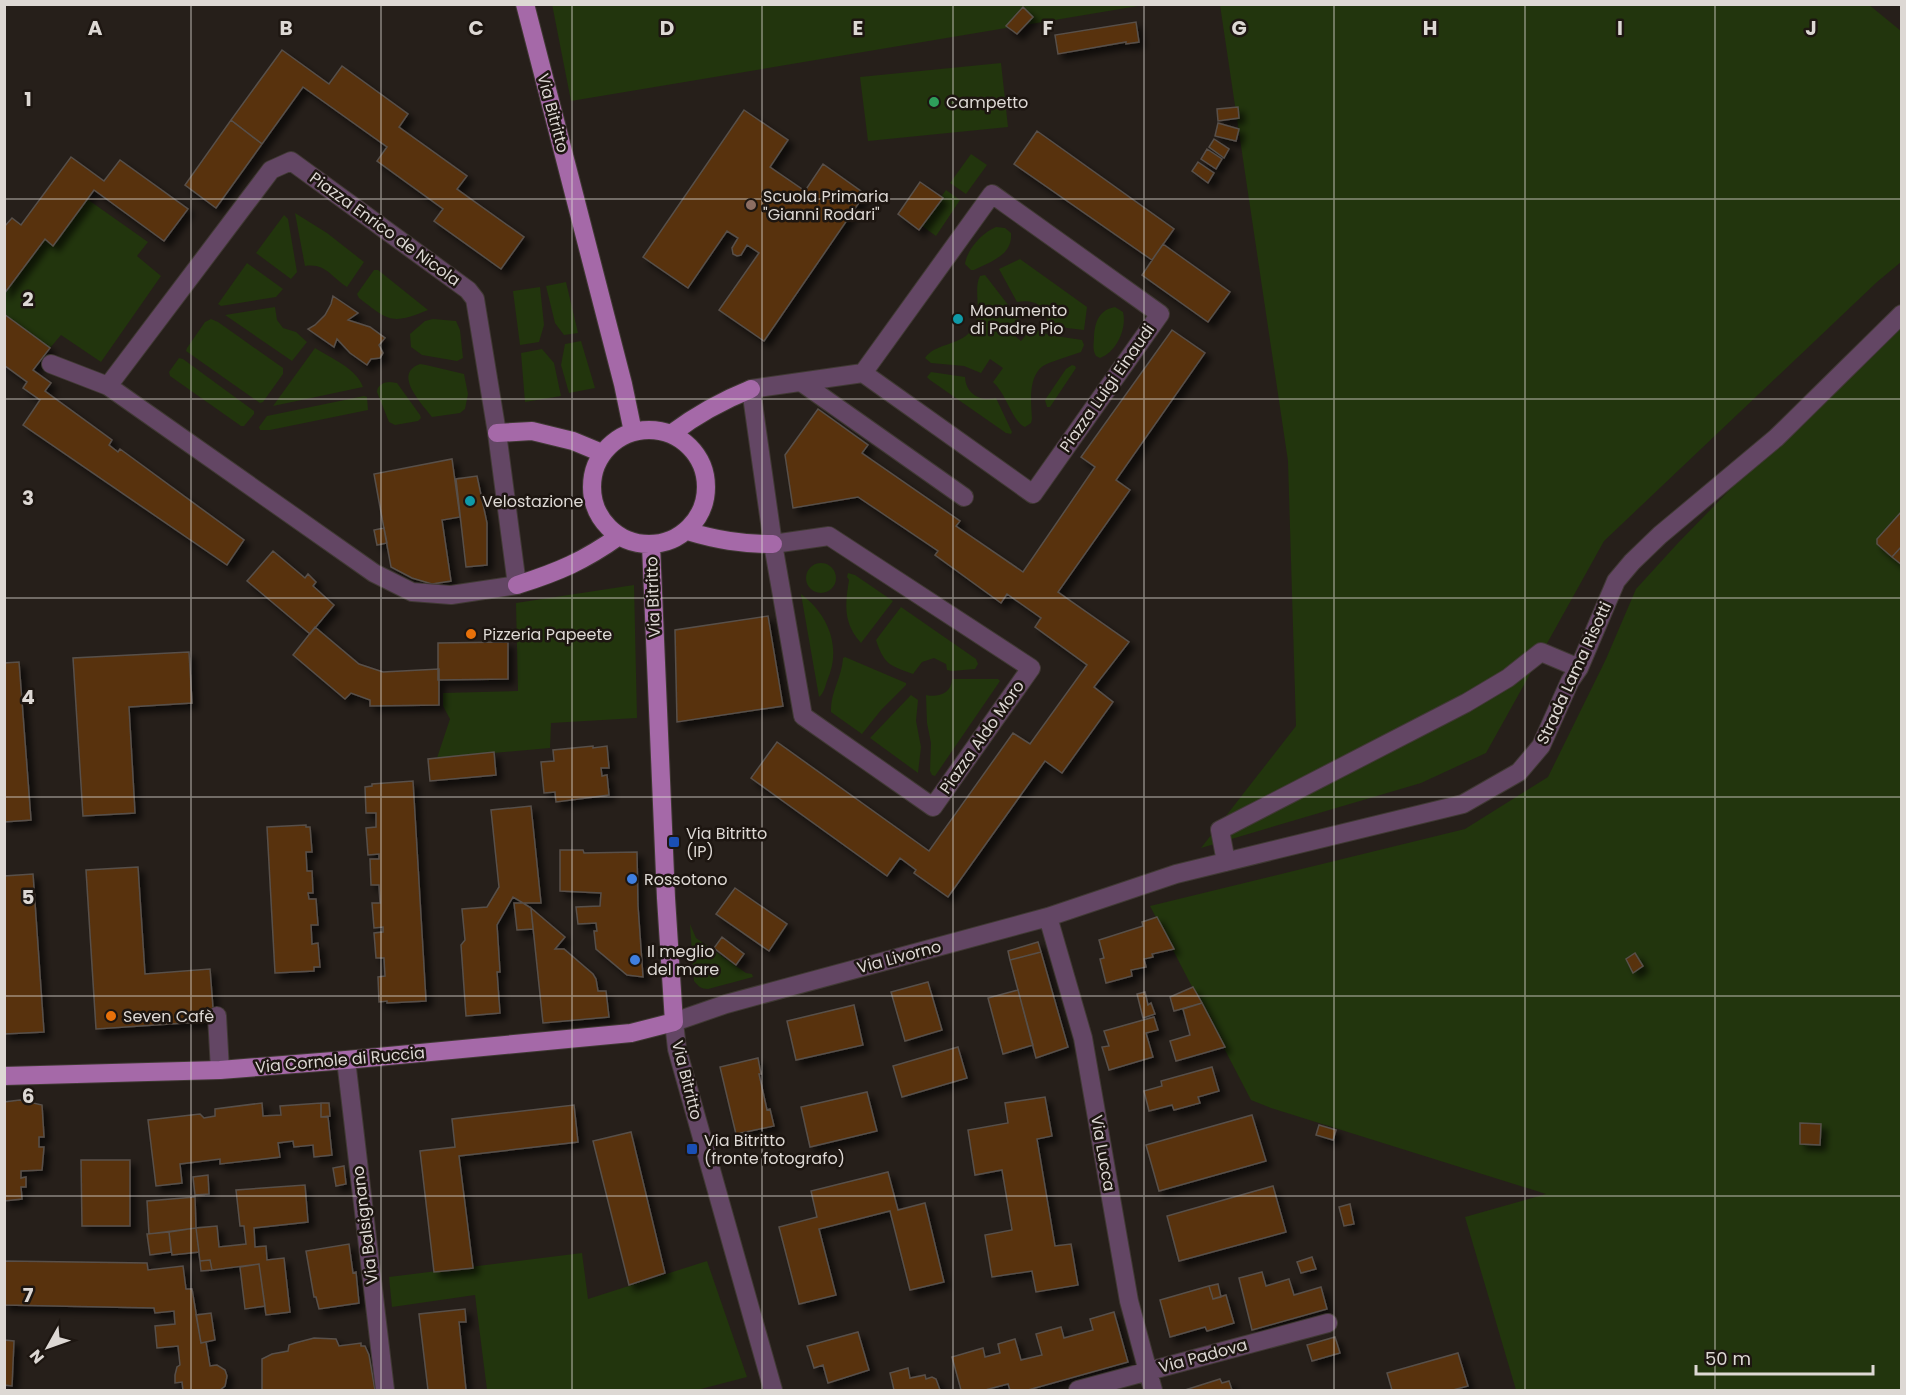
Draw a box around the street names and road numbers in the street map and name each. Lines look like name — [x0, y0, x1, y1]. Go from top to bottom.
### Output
street label: Via Bitritto — [531, 71, 575, 155]
street label: Piazza Enrico de Nicola — [305, 166, 465, 292]
street label: Piazza Luigi Einaudi — [1054, 319, 1160, 457]
street label: Via Bitritto — [640, 556, 666, 638]
street label: Strada Lama Risotti — [1531, 598, 1617, 748]
street label: Piazza Aldo Moro — [934, 676, 1030, 798]
street label: Via Livorno — [854, 935, 944, 979]
street label: Via Bitritto — [666, 1038, 708, 1122]
street label: Via Cornole di Ruccia — [254, 1041, 426, 1079]
street label: Via Lucca — [1085, 1113, 1121, 1193]
street label: Via Balsignano — [346, 1165, 384, 1285]
street label: Via Padova — [1156, 1333, 1250, 1379]

